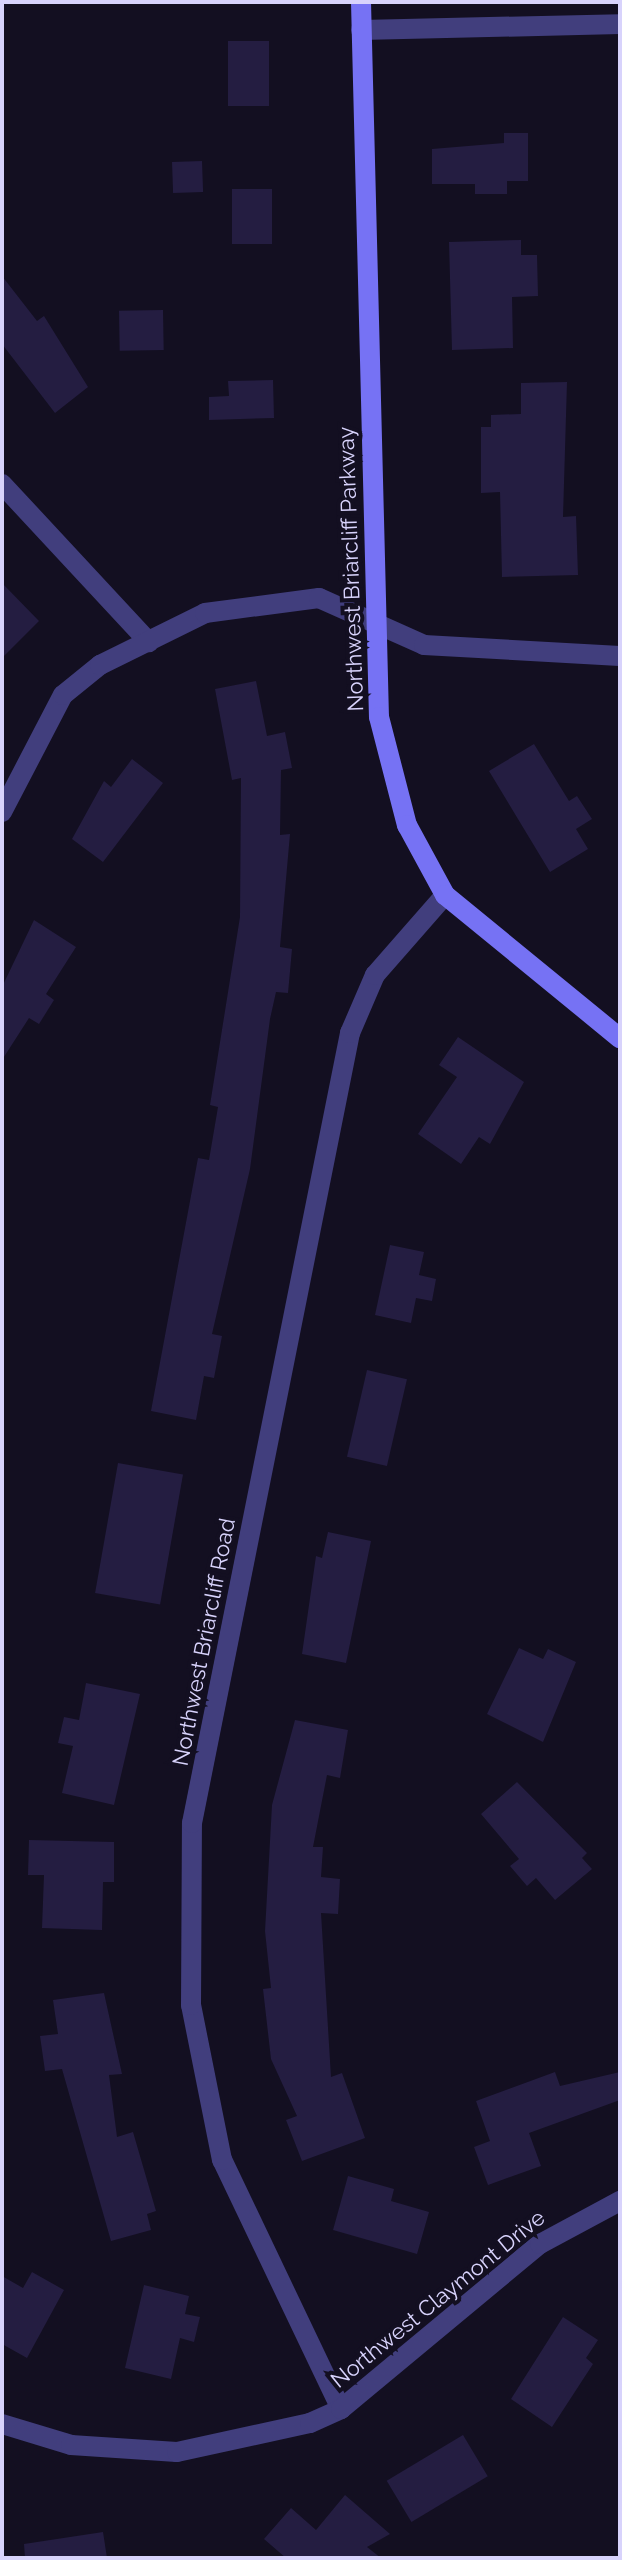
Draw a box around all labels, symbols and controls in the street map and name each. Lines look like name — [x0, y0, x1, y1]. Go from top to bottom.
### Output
street label: Northwest Briarcliff Parkway — [333, 426, 369, 712]
street label: Northwest Briarcliff Road — [167, 1516, 241, 1768]
street label: Northwest Claymont Drive — [326, 2205, 550, 2393]

